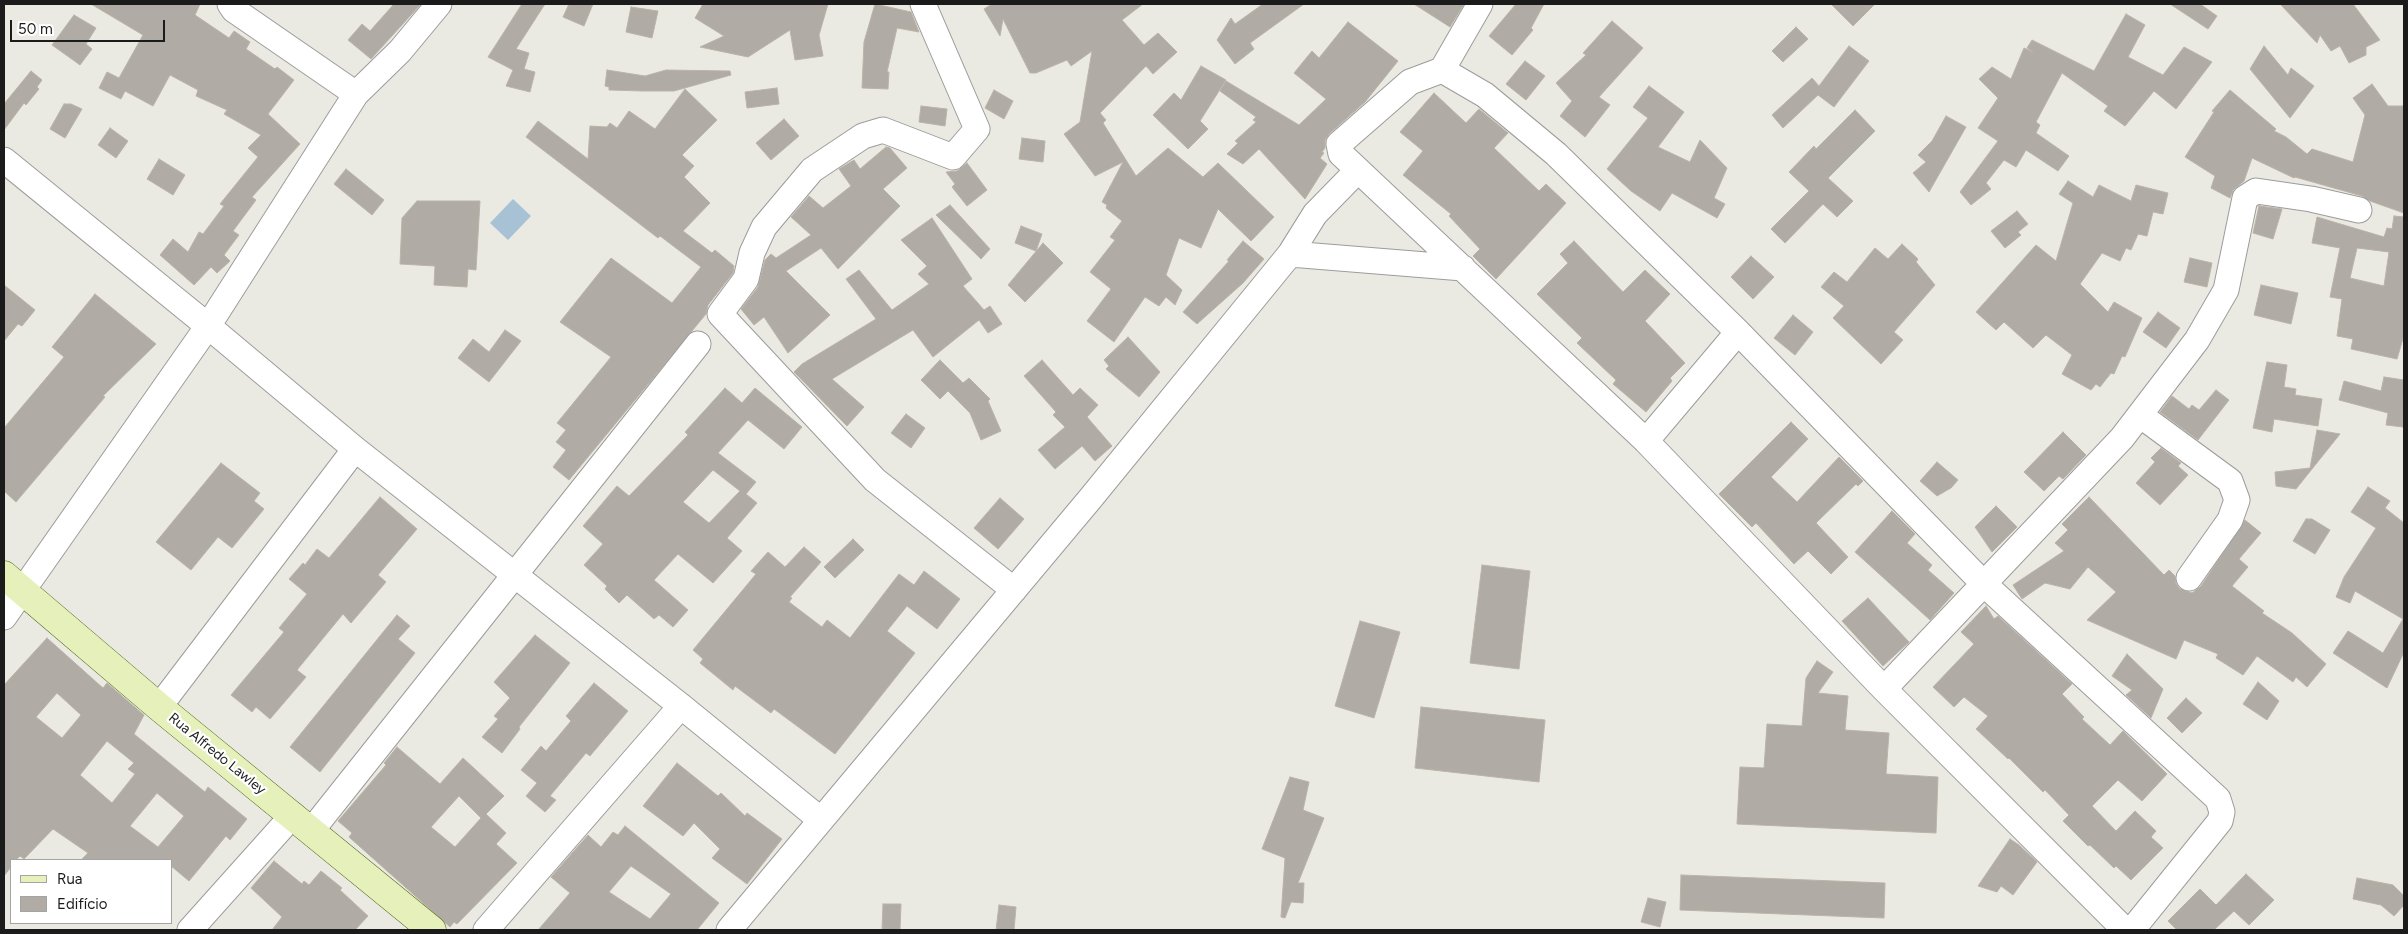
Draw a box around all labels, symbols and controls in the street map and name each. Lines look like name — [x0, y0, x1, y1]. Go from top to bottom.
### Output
scale bar — [12, 10, 168, 42]
text: 50 m — [18, 20, 53, 38]
street label: Rua Alfredo Lawley — [165, 710, 269, 798]
legend — [10, 859, 172, 924]
text: Rua — [57, 870, 82, 888]
text: Edifício — [57, 895, 107, 913]

